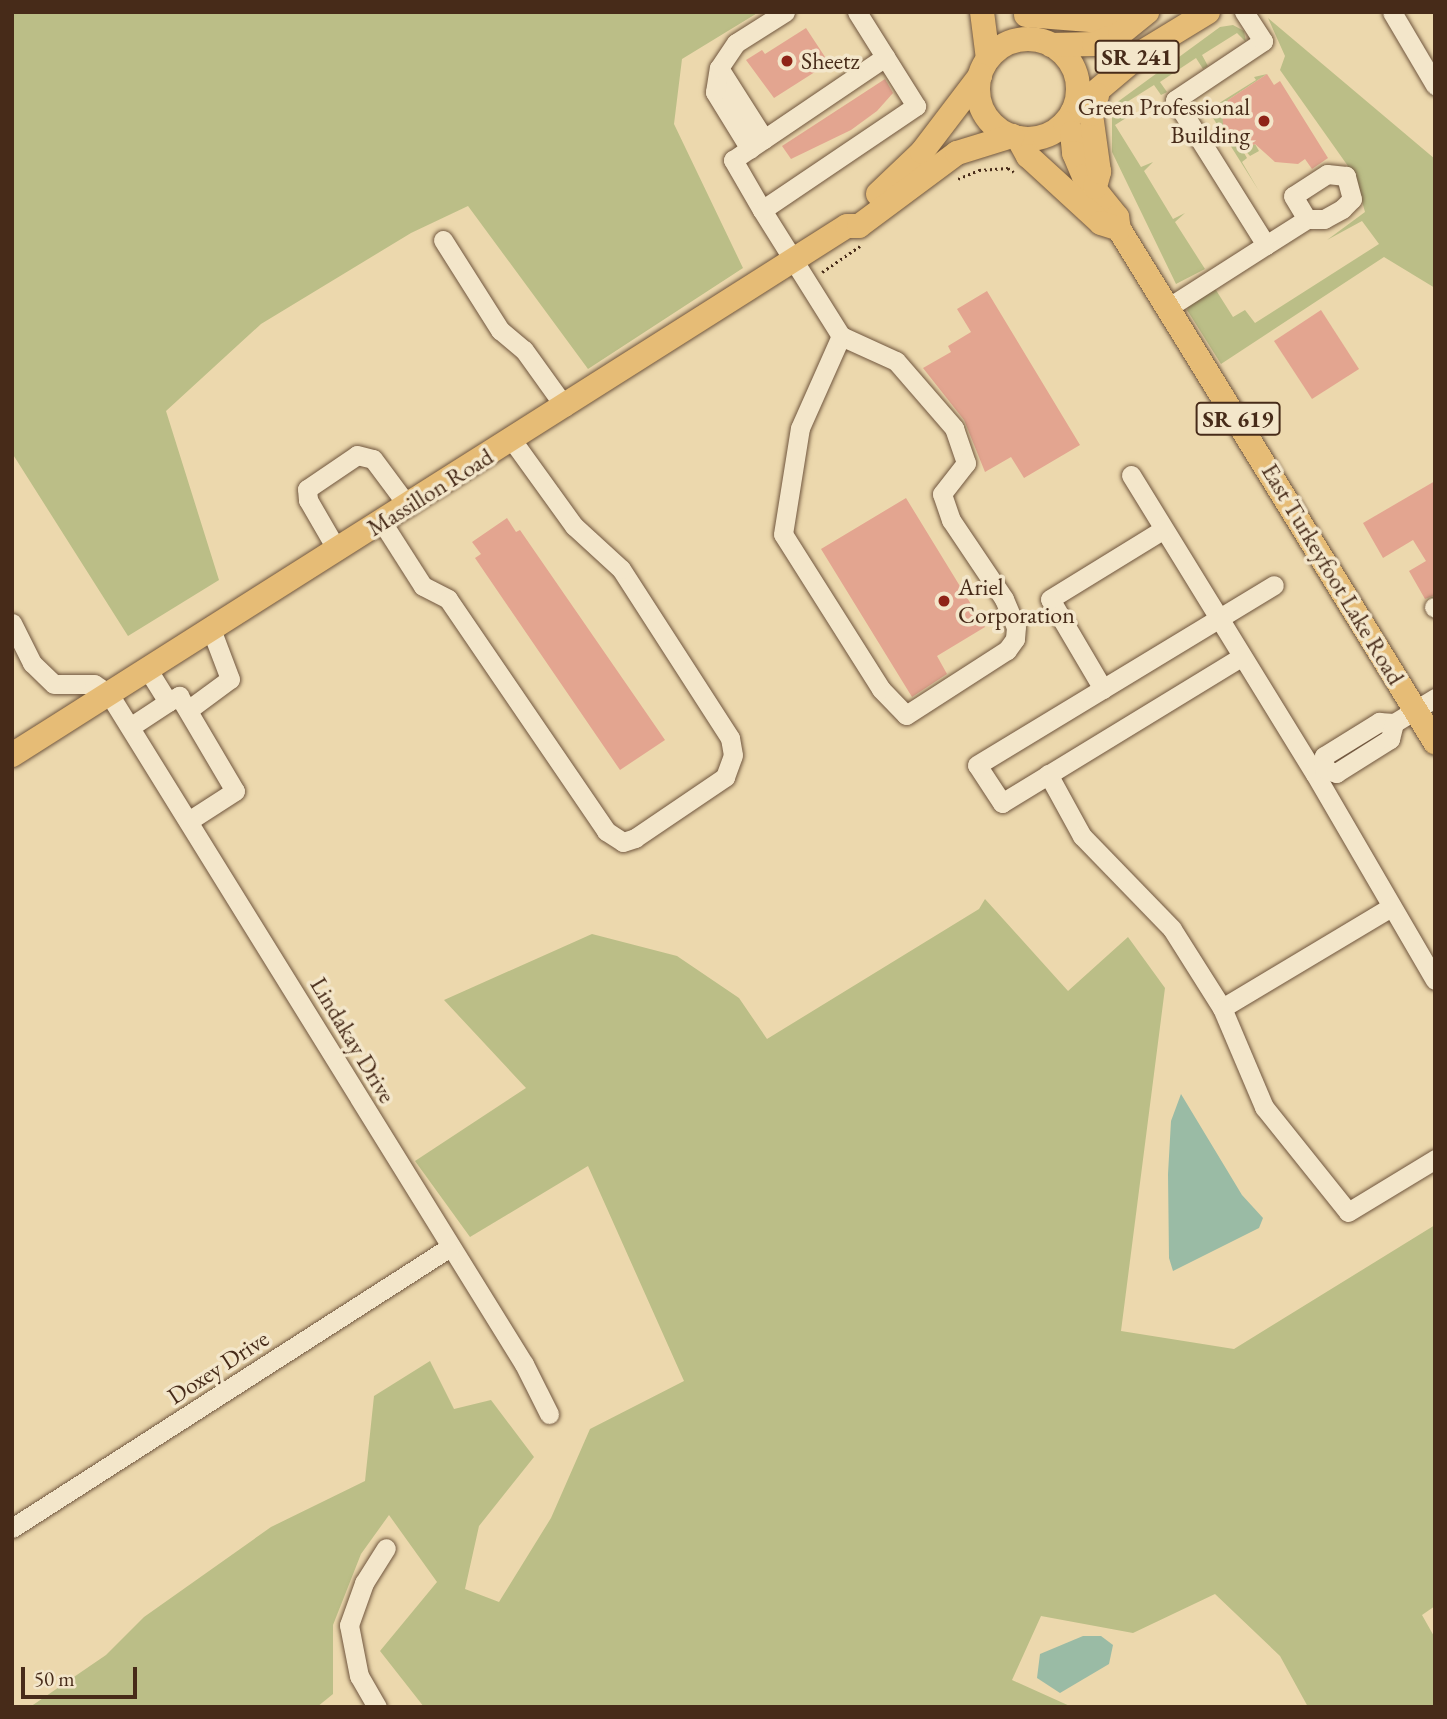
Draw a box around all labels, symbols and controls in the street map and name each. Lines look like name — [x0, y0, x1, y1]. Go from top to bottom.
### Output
road number: SR 241 — [1093, 38, 1181, 76]
place label: Sheetz — [801, 47, 860, 75]
marker: Sheetz — [779, 53, 795, 69]
place label: Green Professional Building — [1078, 93, 1250, 149]
marker: Green Professional Building — [1256, 113, 1272, 129]
road number: SR 619 — [1194, 400, 1282, 438]
street label: Massillon Road — [362, 442, 498, 542]
street label: East Turkeyfoot Lake Road — [1256, 458, 1410, 690]
place label: Ariel Corporation — [958, 573, 1075, 629]
marker: Ariel Corporation — [936, 593, 952, 609]
street label: Lindakay Drive — [304, 972, 402, 1108]
street label: Doxey Drive — [162, 1324, 274, 1410]
scale bar — [24, 1652, 140, 1696]
text: 50 m — [34, 1665, 75, 1692]

